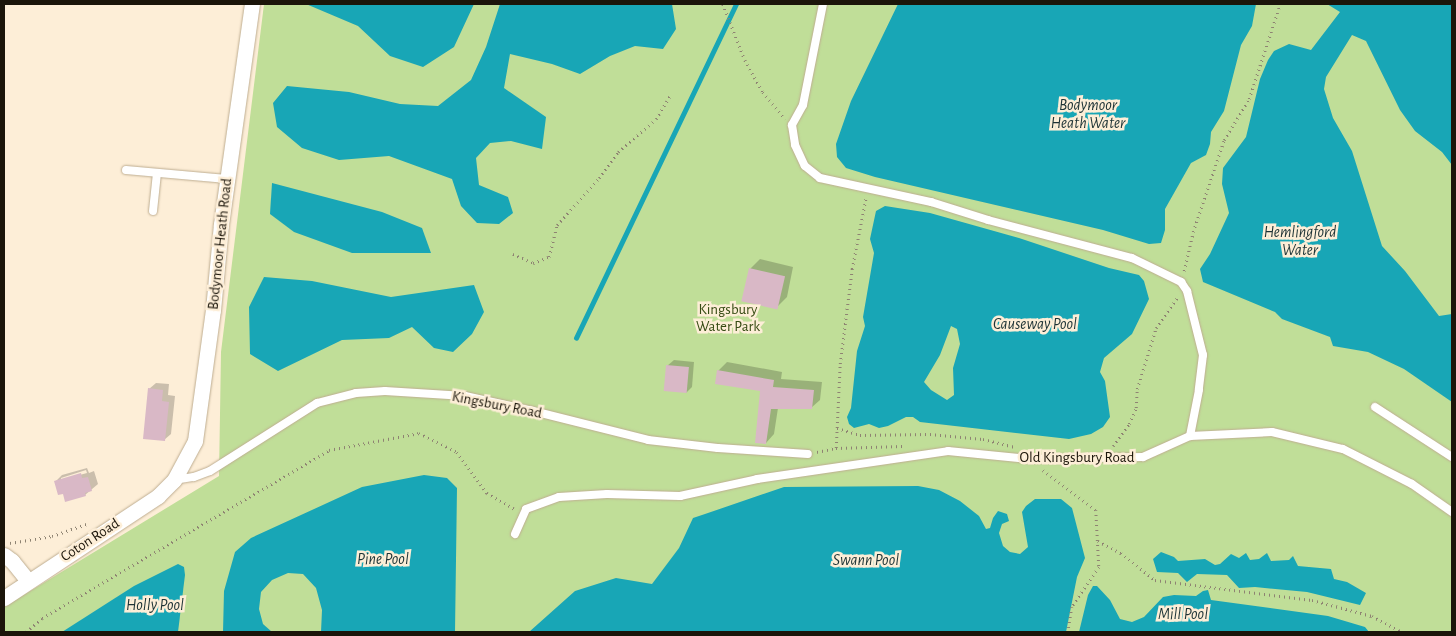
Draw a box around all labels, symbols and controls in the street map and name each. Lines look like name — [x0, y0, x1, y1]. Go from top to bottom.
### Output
water label: Bodymoor Heath Water — [1051, 95, 1125, 133]
street label: Bodymoor Heath Road — [204, 177, 236, 311]
water label: Hemlingford Water — [1264, 222, 1336, 260]
park label: Kingsbury Water Park — [696, 300, 760, 335]
water label: Causeway Pool — [993, 314, 1077, 334]
street label: Kingsbury Road — [450, 387, 544, 423]
street label: Old Kingsbury Road — [1020, 449, 1134, 467]
street label: Coton Road — [57, 514, 123, 566]
water label: Pine Pool — [357, 549, 409, 569]
water label: Swann Pool — [833, 550, 899, 570]
water label: Holly Pool — [126, 595, 184, 615]
water label: Mill Pool — [1158, 604, 1208, 624]

